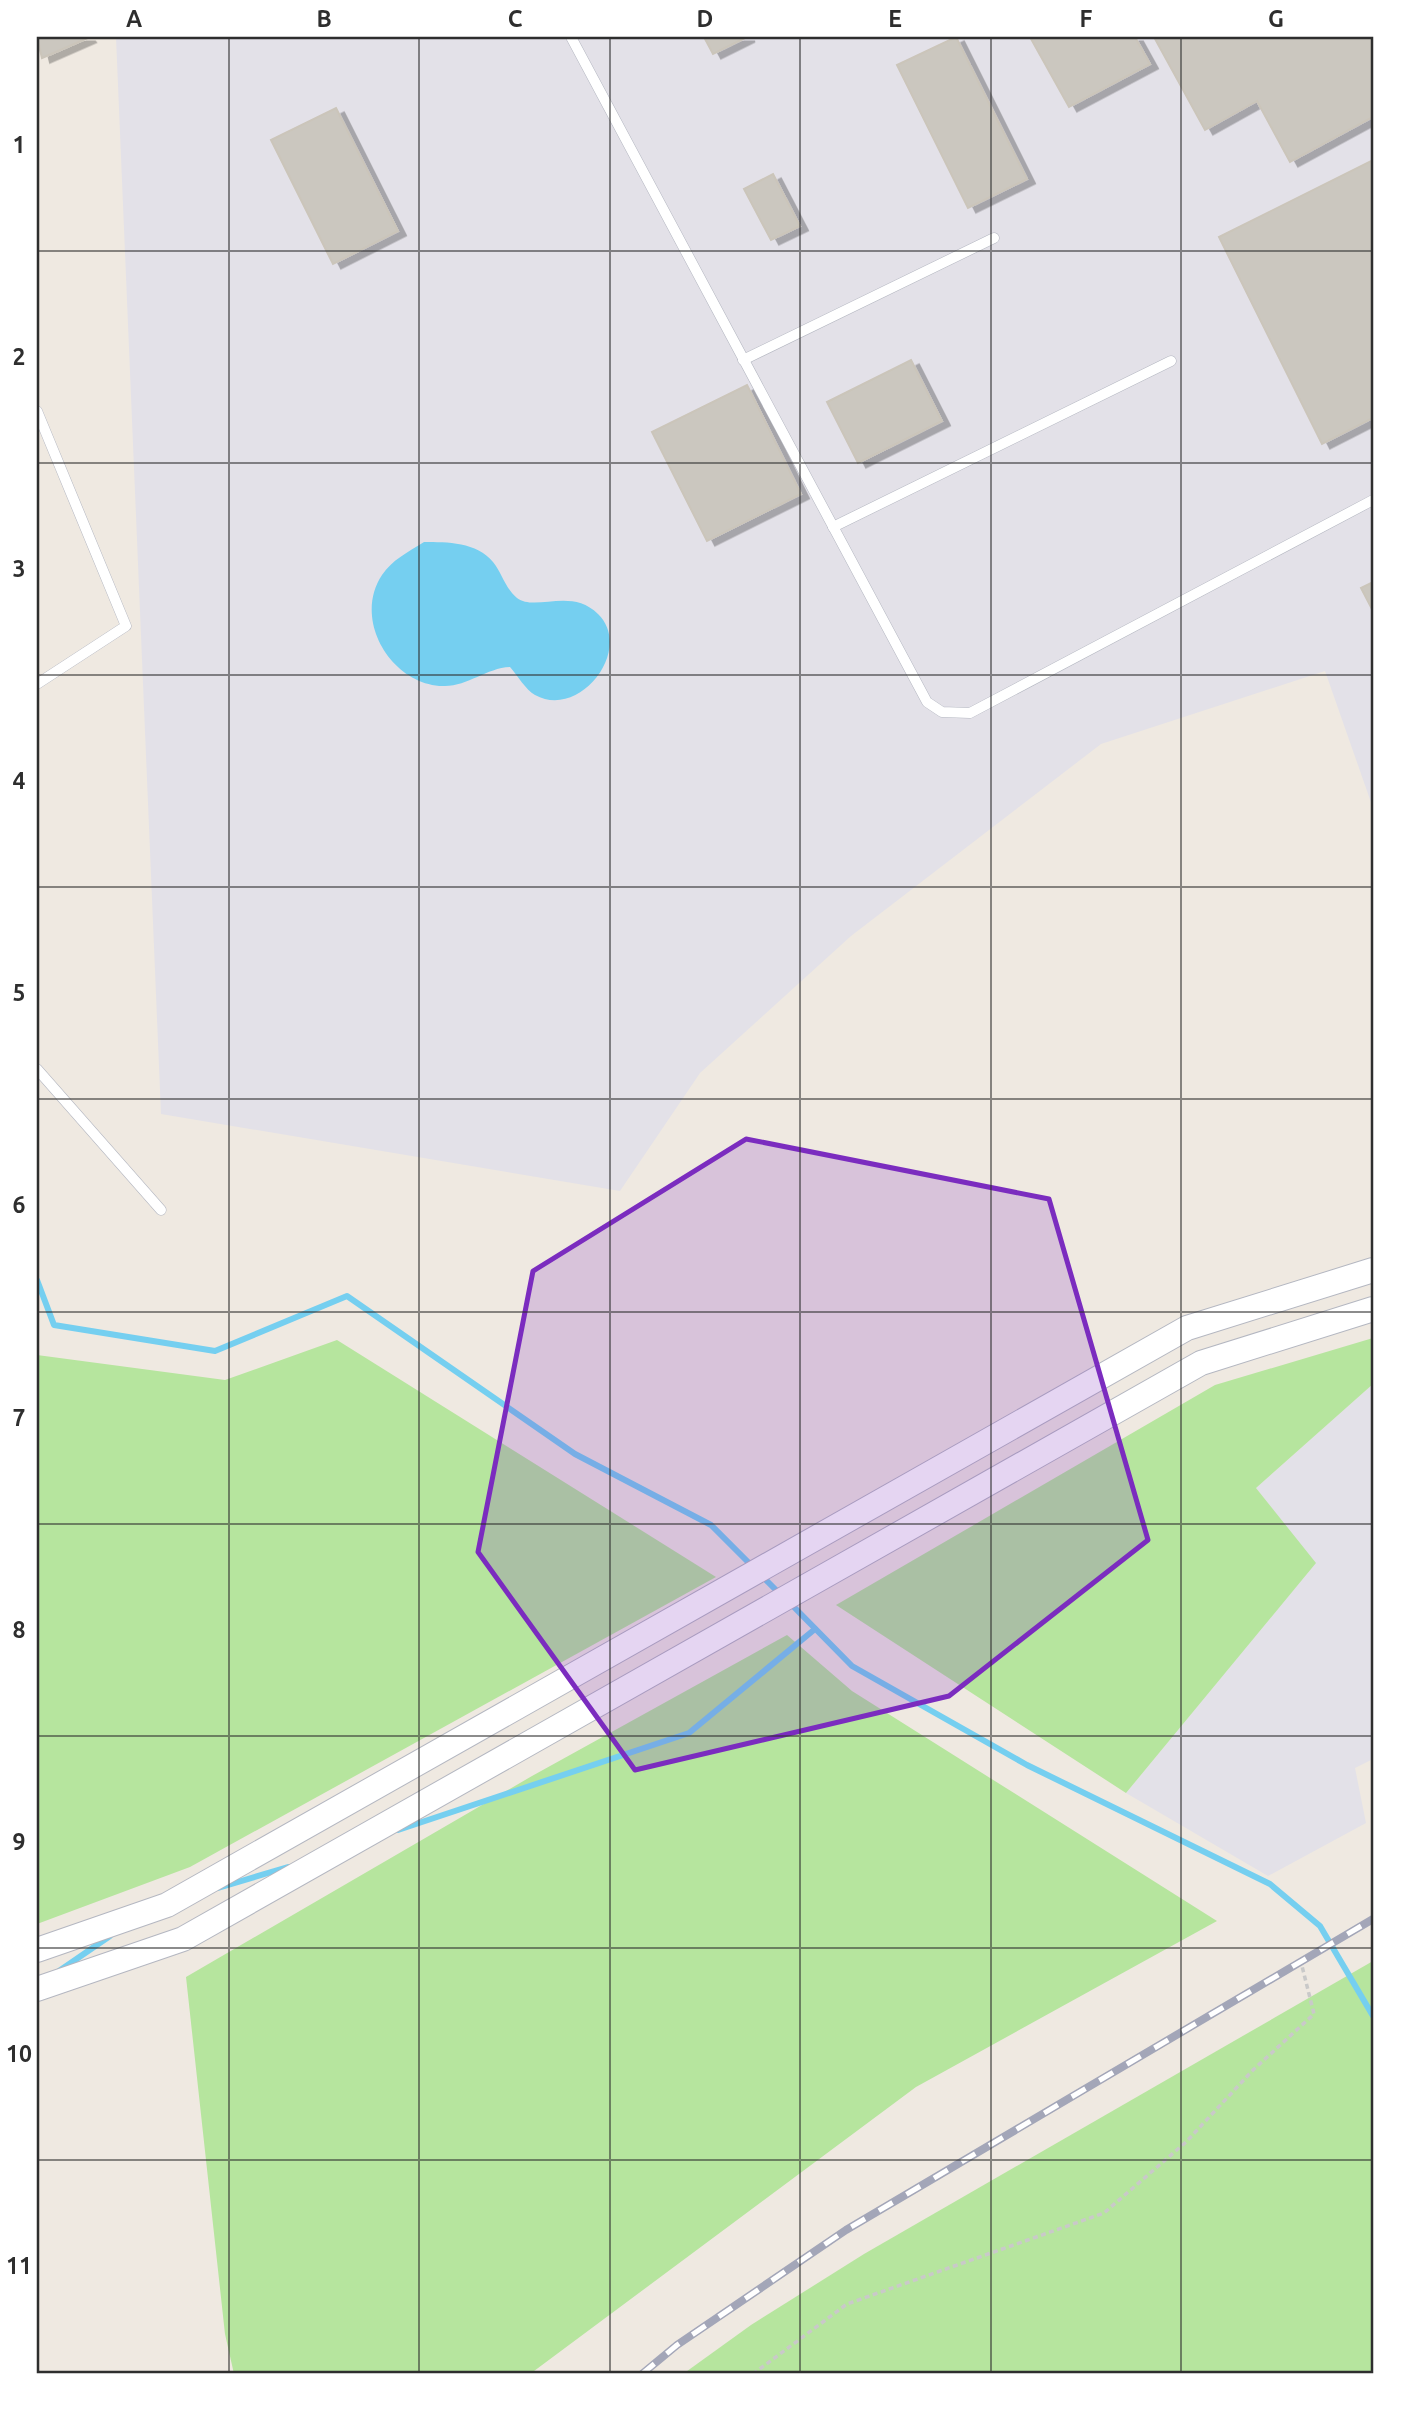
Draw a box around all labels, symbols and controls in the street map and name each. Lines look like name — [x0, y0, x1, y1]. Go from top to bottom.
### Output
text: A — [126, 6, 142, 31]
text: B — [316, 6, 332, 31]
text: C — [508, 6, 523, 31]
text: D — [697, 6, 713, 31]
text: E — [888, 6, 902, 31]
text: F — [1080, 6, 1093, 31]
text: G — [1268, 6, 1284, 31]
text: 1 — [13, 132, 25, 157]
text: 2 — [13, 344, 25, 369]
text: 3 — [13, 556, 25, 581]
text: 4 — [13, 768, 26, 793]
text: 5 — [13, 980, 25, 1005]
text: 6 — [13, 1192, 26, 1217]
text: 7 — [13, 1405, 25, 1430]
text: 8 — [13, 1617, 25, 1642]
text: 9 — [13, 1829, 25, 1854]
text: 10 — [6, 2041, 32, 2066]
text: 11 — [6, 2253, 32, 2278]

